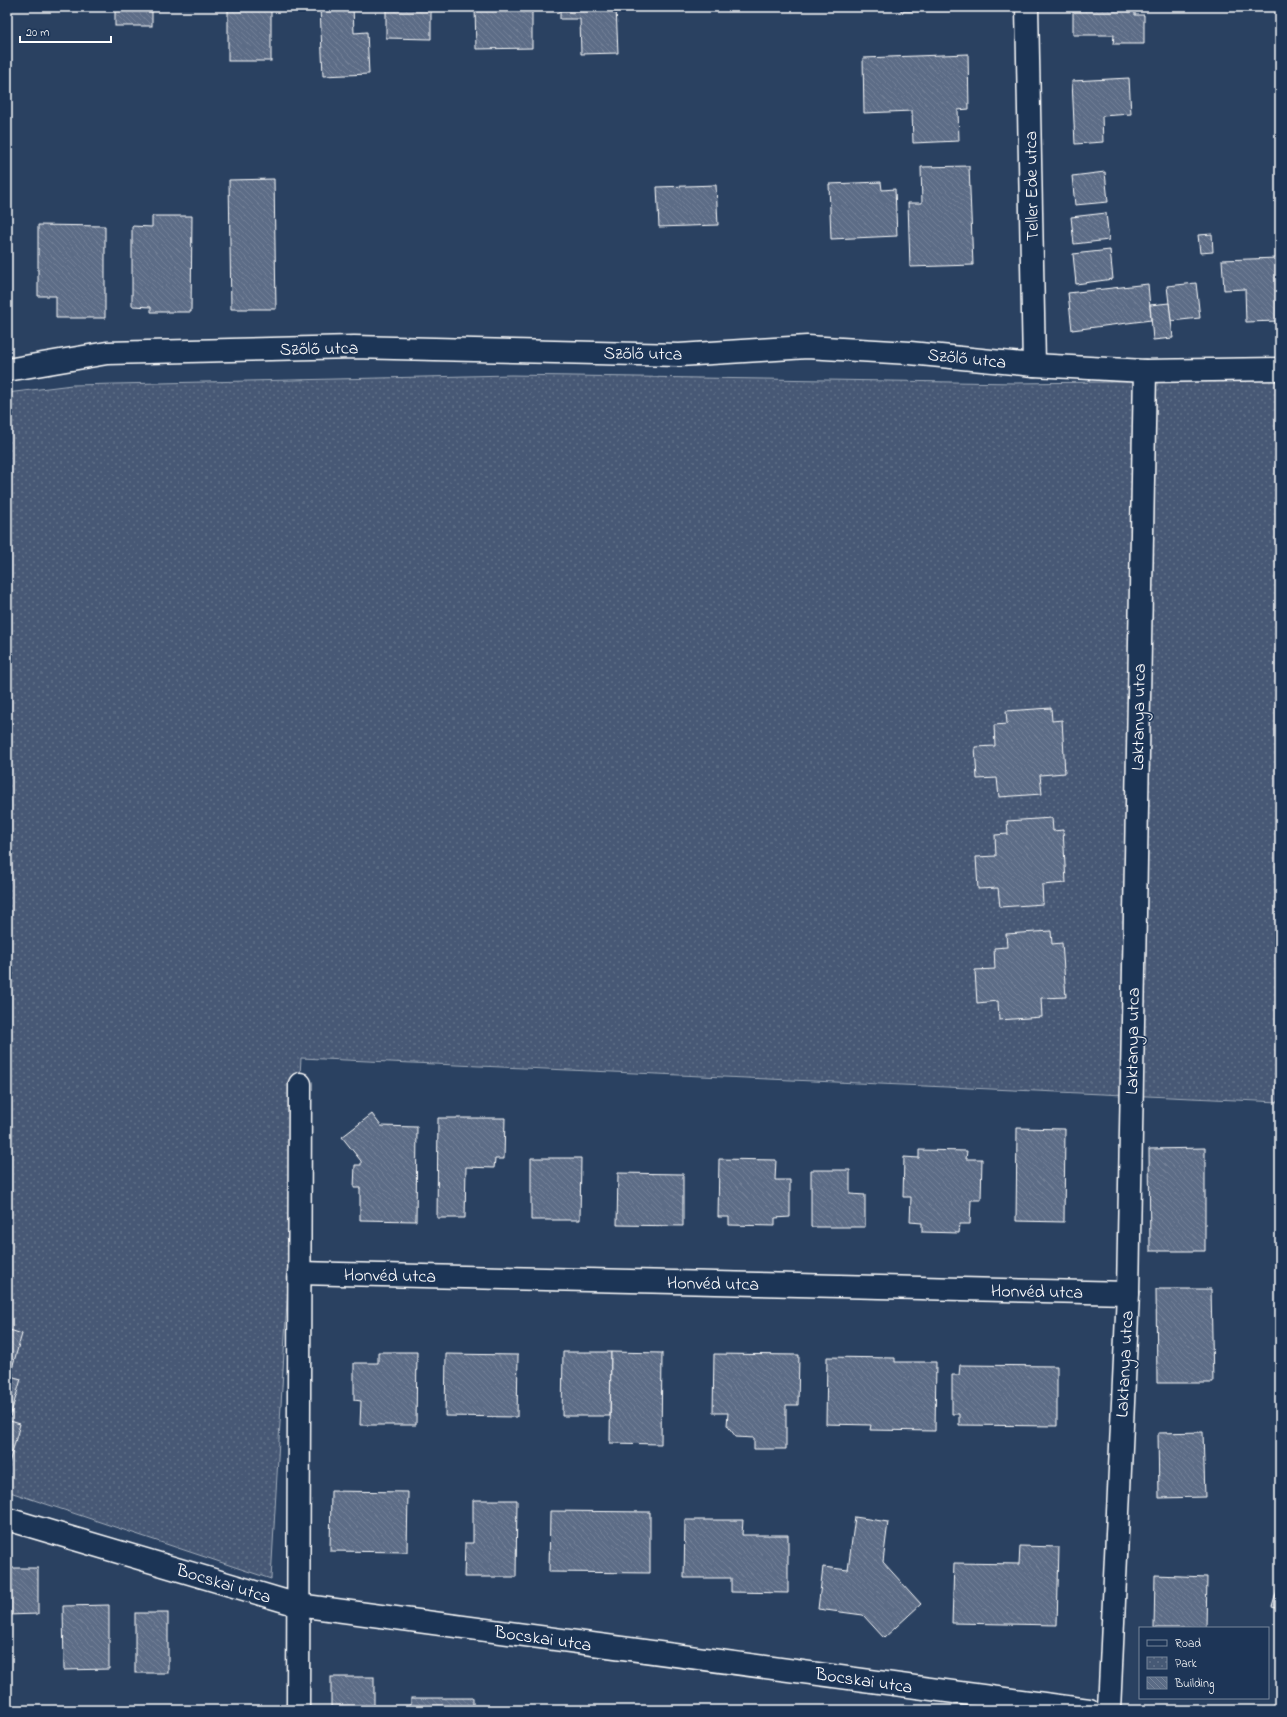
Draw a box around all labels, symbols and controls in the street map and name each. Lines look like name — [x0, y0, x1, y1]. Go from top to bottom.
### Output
scale bar — [20, 18, 111, 44]
text: 20 m — [26, 24, 49, 42]
street label: Teller Ede utca — [1019, 131, 1047, 241]
street label: Szőlő utca — [279, 336, 359, 364]
street label: Szőlő utca — [603, 341, 683, 369]
street label: Szőlő utca — [926, 343, 1007, 377]
street label: Laktanya utca — [1126, 663, 1154, 771]
street label: Laktanya utca — [1120, 987, 1148, 1095]
street label: Honvéd utca — [344, 1263, 436, 1291]
street label: Honvéd utca — [667, 1271, 759, 1299]
street label: Honvéd utca — [991, 1279, 1083, 1307]
street label: Laktanya utca — [1110, 1310, 1142, 1418]
street label: Bocskai utca — [172, 1558, 274, 1612]
street label: Bocskai utca — [491, 1620, 593, 1660]
legend — [1139, 1627, 1269, 1699]
text: Road — [1175, 1635, 1201, 1653]
text: Park — [1175, 1655, 1197, 1673]
street label: Bocskai utca — [812, 1662, 914, 1702]
text: Building — [1174, 1675, 1214, 1694]

